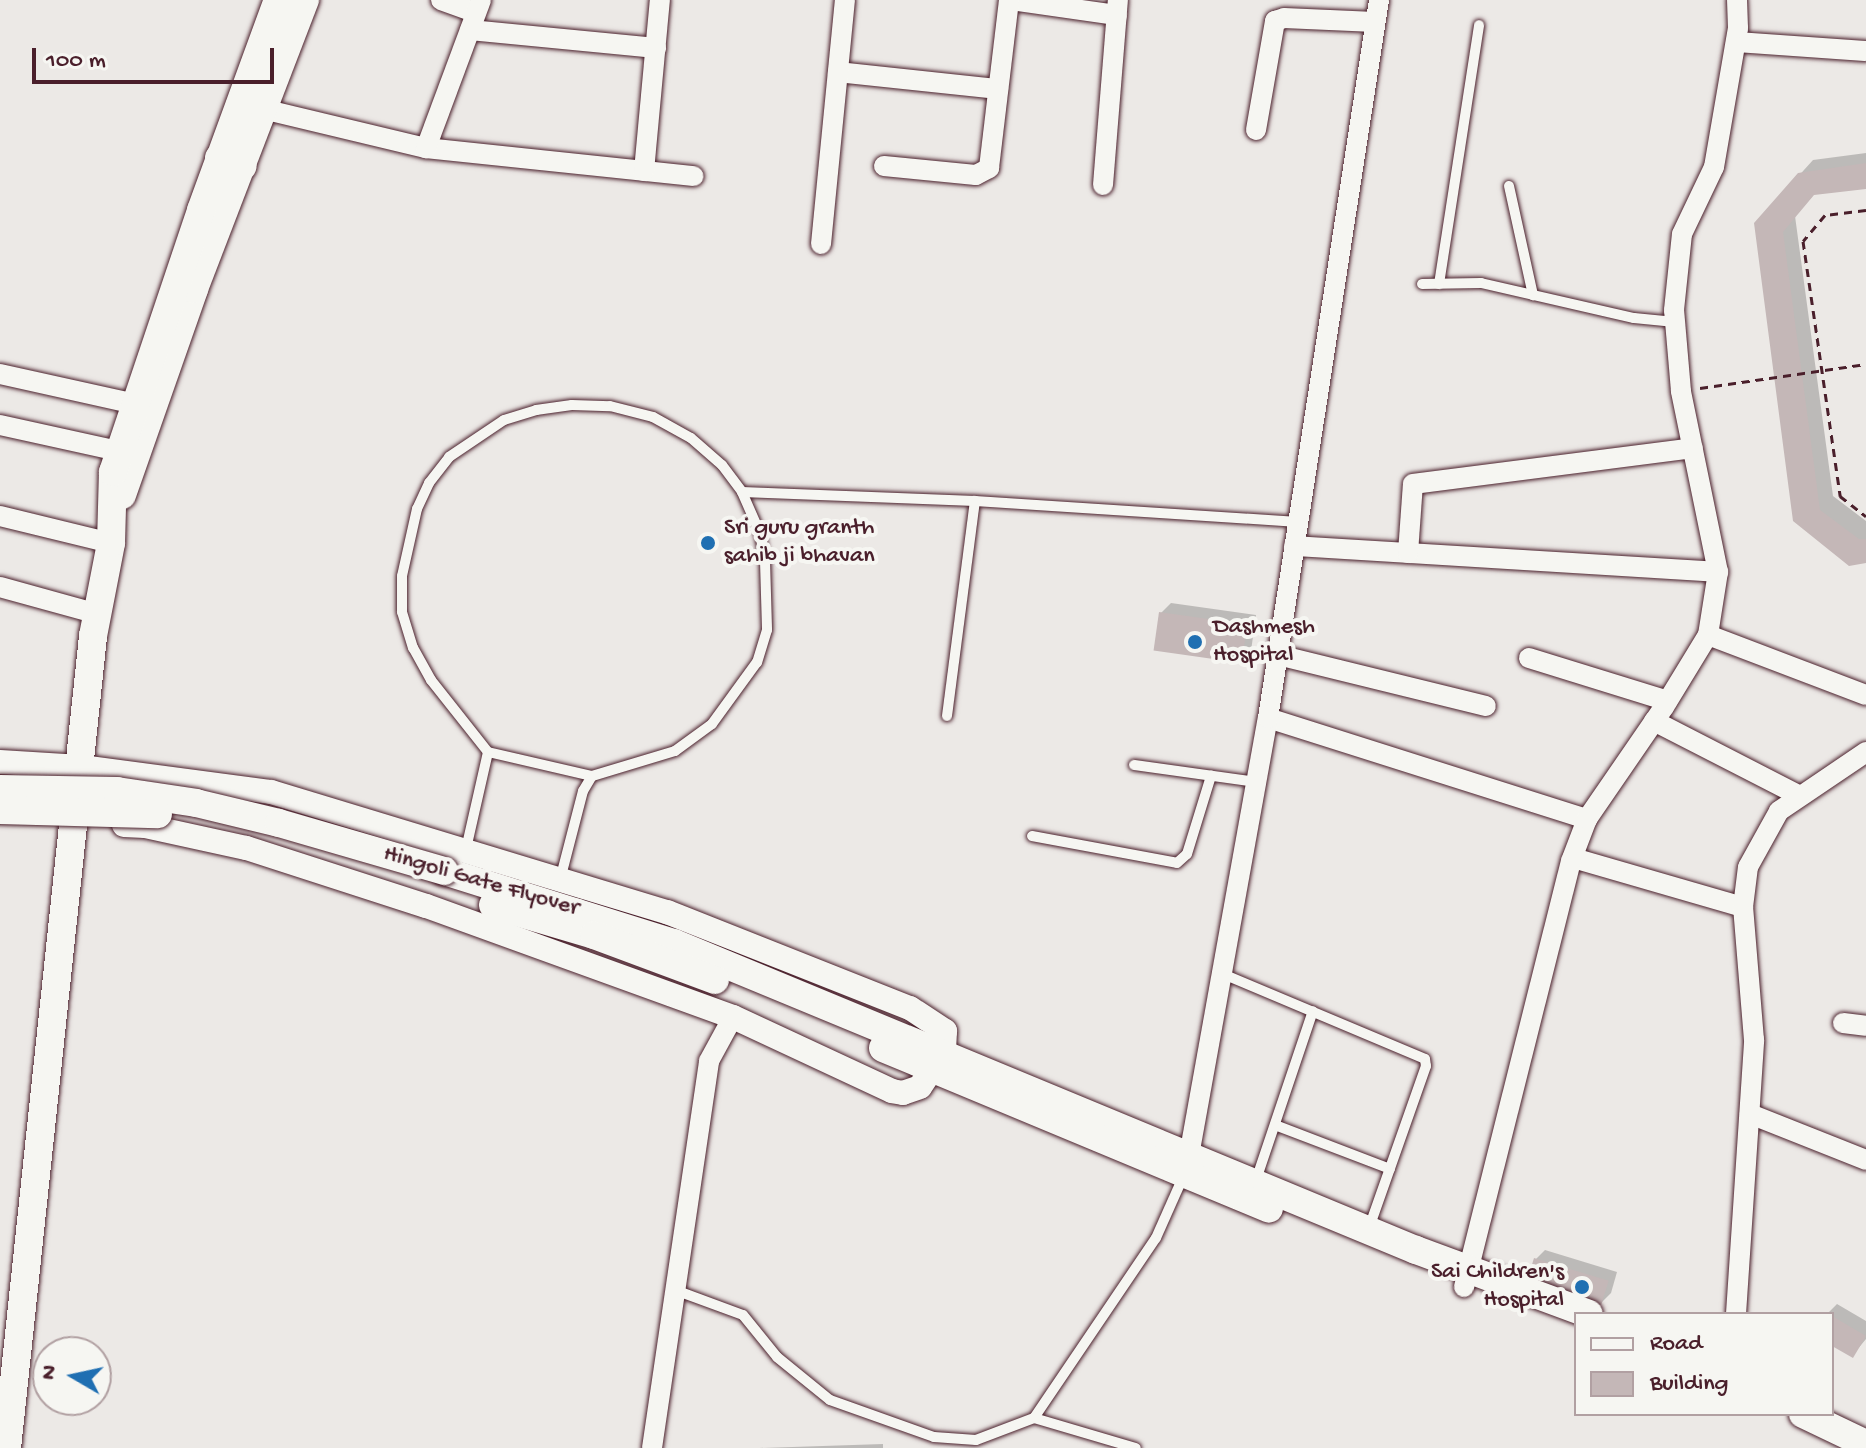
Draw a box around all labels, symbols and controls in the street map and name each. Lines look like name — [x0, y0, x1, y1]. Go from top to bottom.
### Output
scale bar — [36, 32, 278, 82]
text: 100 m — [46, 47, 106, 76]
place label: Sri guru granth sahib ji bhavan — [724, 515, 875, 571]
marker: Sri guru granth sahib ji bhavan — [699, 534, 717, 552]
place label: Dashmesh Hospital — [1213, 614, 1315, 670]
marker: Dashmesh Hospital — [1184, 631, 1206, 653]
street label: Hingoli Gate Flyover — [380, 840, 582, 924]
place label: Sai Children's Hospital — [1431, 1259, 1564, 1315]
marker: Sai Children's Hospital — [1571, 1276, 1593, 1298]
legend — [1574, 1312, 1834, 1416]
text: Road — [1650, 1330, 1702, 1359]
north arrow — [32, 1336, 112, 1416]
text: N — [36, 1363, 64, 1382]
text: Building — [1650, 1370, 1728, 1399]

